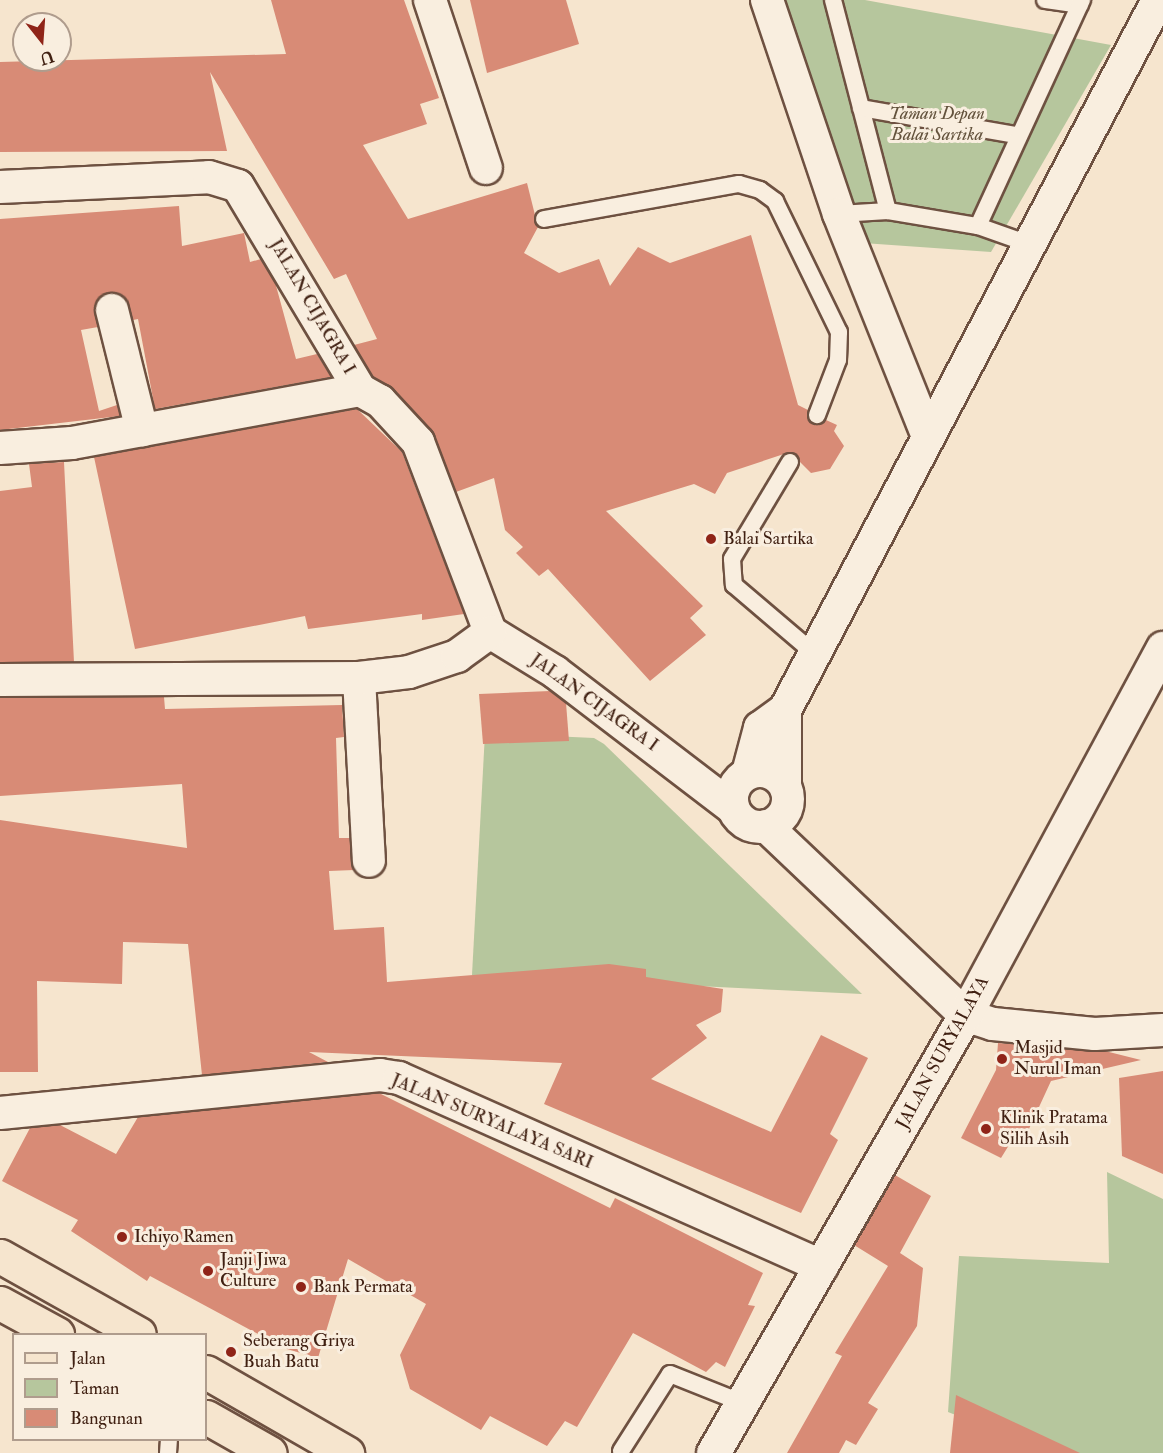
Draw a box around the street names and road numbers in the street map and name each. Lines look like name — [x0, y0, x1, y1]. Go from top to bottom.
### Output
street label: JALAN CIJAGRA I — [264, 235, 360, 379]
street label: JALAN CIJAGRA I — [526, 649, 662, 757]
street label: JALAN SURYALAYA — [892, 973, 994, 1133]
street label: JALAN SURYALAYA SARI — [388, 1070, 596, 1174]

